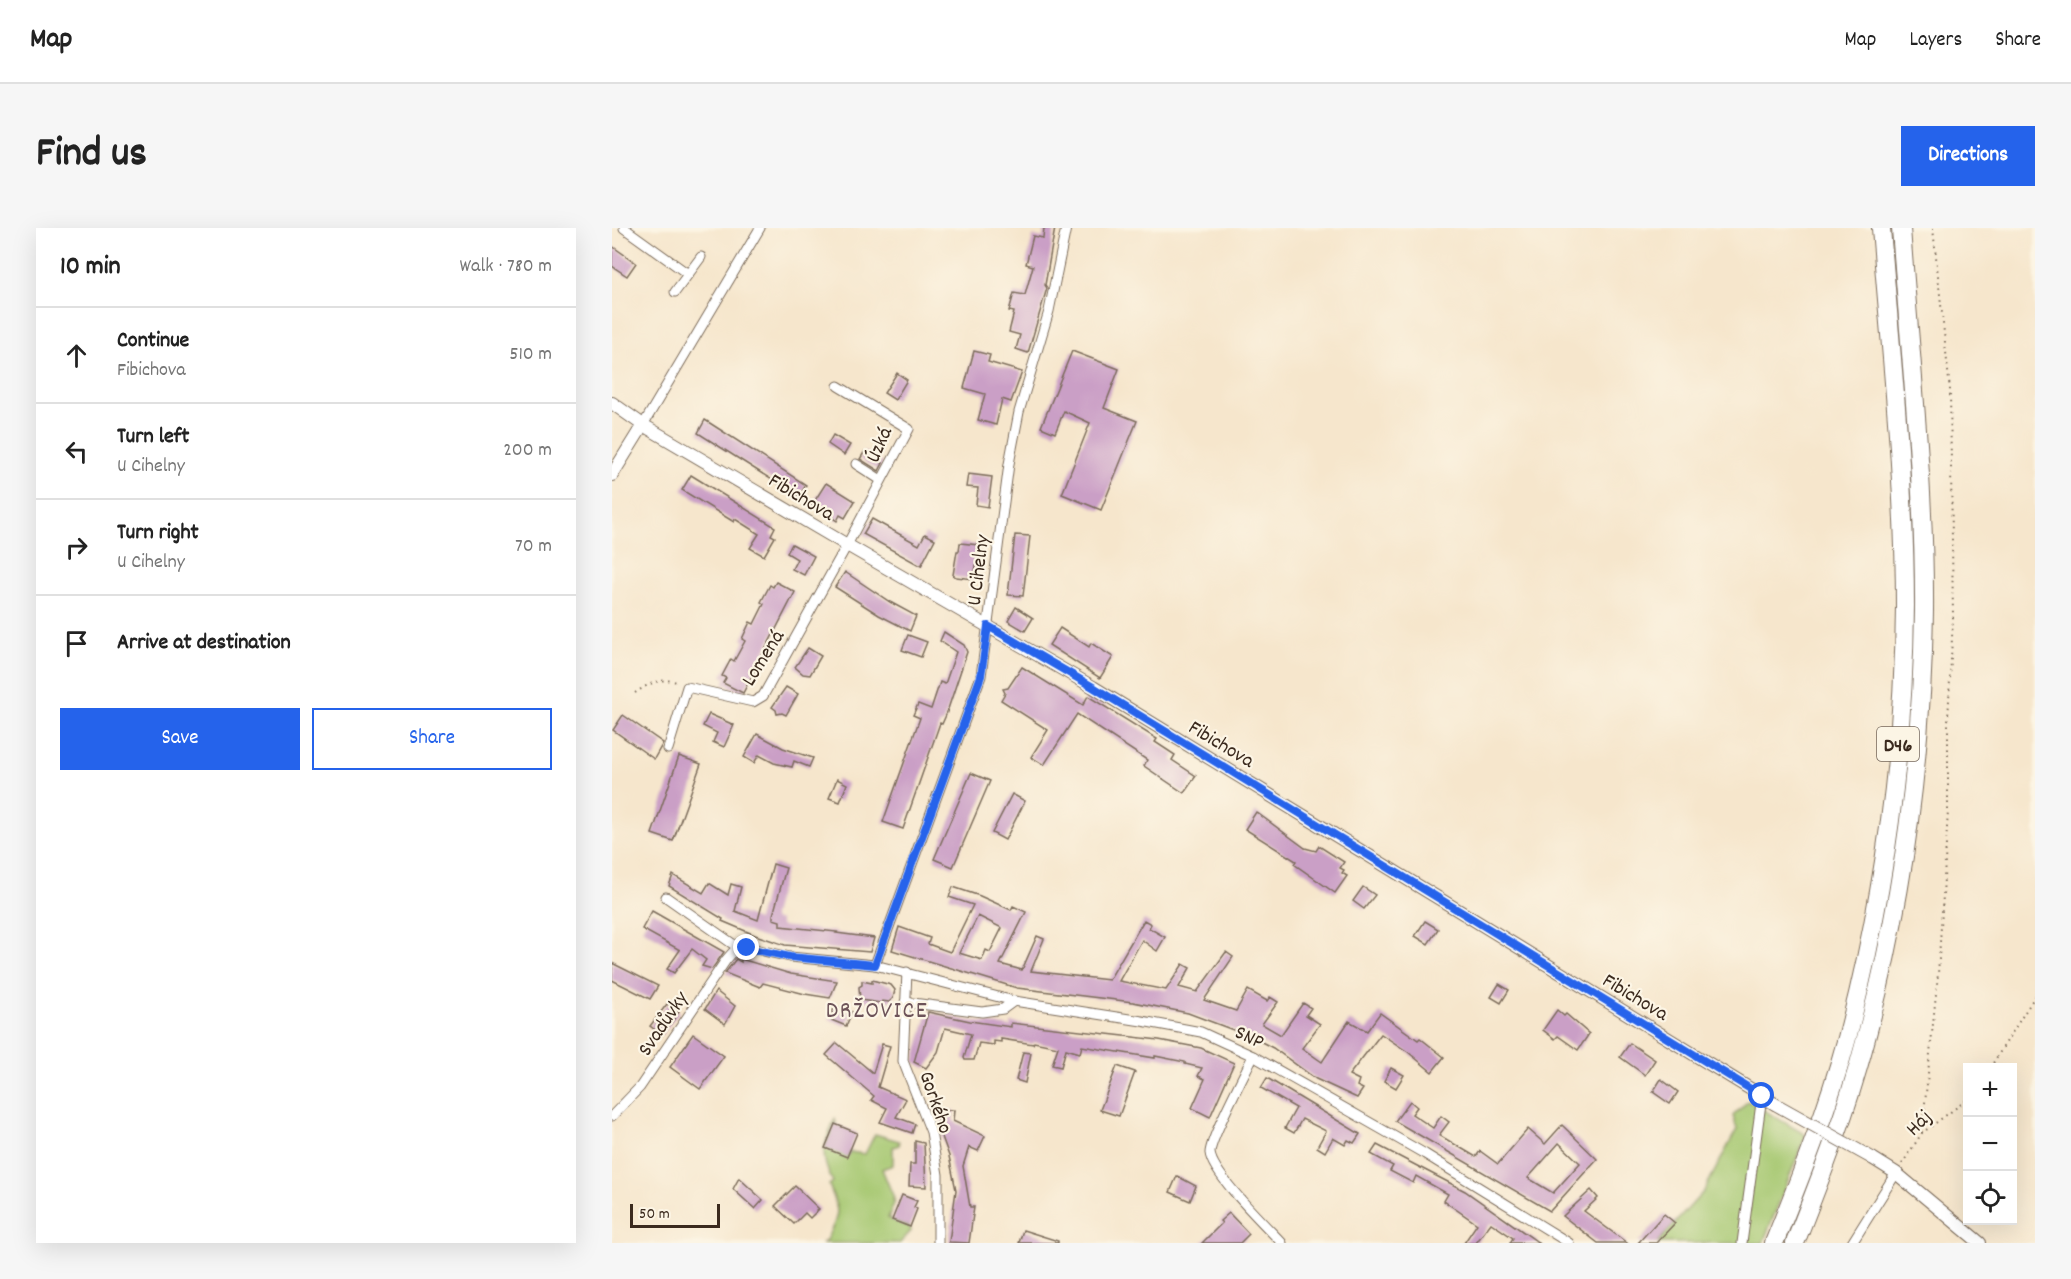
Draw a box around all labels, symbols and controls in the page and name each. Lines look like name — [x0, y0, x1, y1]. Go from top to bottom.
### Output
text: Map — [30, 21, 72, 61]
text: Map — [1845, 26, 1876, 56]
text: Layers — [1909, 26, 1962, 56]
text: Share — [1995, 26, 2041, 56]
text: Find us — [36, 126, 147, 186]
button: Directions — [1901, 126, 2035, 186]
text: 10 min — [60, 249, 120, 286]
text: Walk · 780 m — [460, 253, 552, 281]
text: Continue — [117, 326, 189, 357]
icon: ahead — [60, 339, 93, 372]
text: 510 m — [509, 341, 552, 369]
text: Fibichova — [117, 357, 186, 385]
text: Turn left — [117, 422, 189, 453]
street label: Úzká — [860, 422, 902, 468]
icon: left — [60, 435, 93, 468]
text: 200 m — [503, 437, 552, 465]
text: U Cihelny — [117, 453, 185, 481]
street label: Fibichova — [762, 467, 840, 531]
text: Turn right — [117, 518, 199, 549]
icon: right — [60, 531, 93, 564]
text: 70 m — [515, 533, 552, 561]
street label: U Cihelny — [961, 533, 999, 608]
text: U Cihelny — [117, 549, 185, 577]
street label: Lomená — [735, 624, 794, 693]
icon: arrive — [60, 627, 93, 660]
text: Arrive at destination — [117, 628, 291, 659]
button: Save — [60, 708, 300, 770]
button: Share — [312, 708, 552, 770]
street label: Fibichova — [1182, 714, 1260, 778]
road number: D46 — [1877, 727, 1919, 761]
route end — [733, 934, 759, 960]
street label: Fibichova — [1596, 967, 1674, 1031]
street label: Svadůvky — [632, 986, 698, 1063]
district label: DRŽOVICE — [826, 995, 928, 1029]
street label: SNP — [1229, 1019, 1268, 1059]
map controls — [1963, 1063, 2017, 1225]
button: + — [1963, 1063, 2017, 1117]
street label: Gorkého — [910, 1068, 959, 1138]
route start — [1748, 1082, 1774, 1108]
street label: Háj — [1900, 1104, 1940, 1144]
button: − — [1963, 1117, 2017, 1171]
button: locate — [1963, 1171, 2017, 1225]
scale bar — [630, 1201, 720, 1228]
text: 50 m — [639, 1203, 670, 1226]

